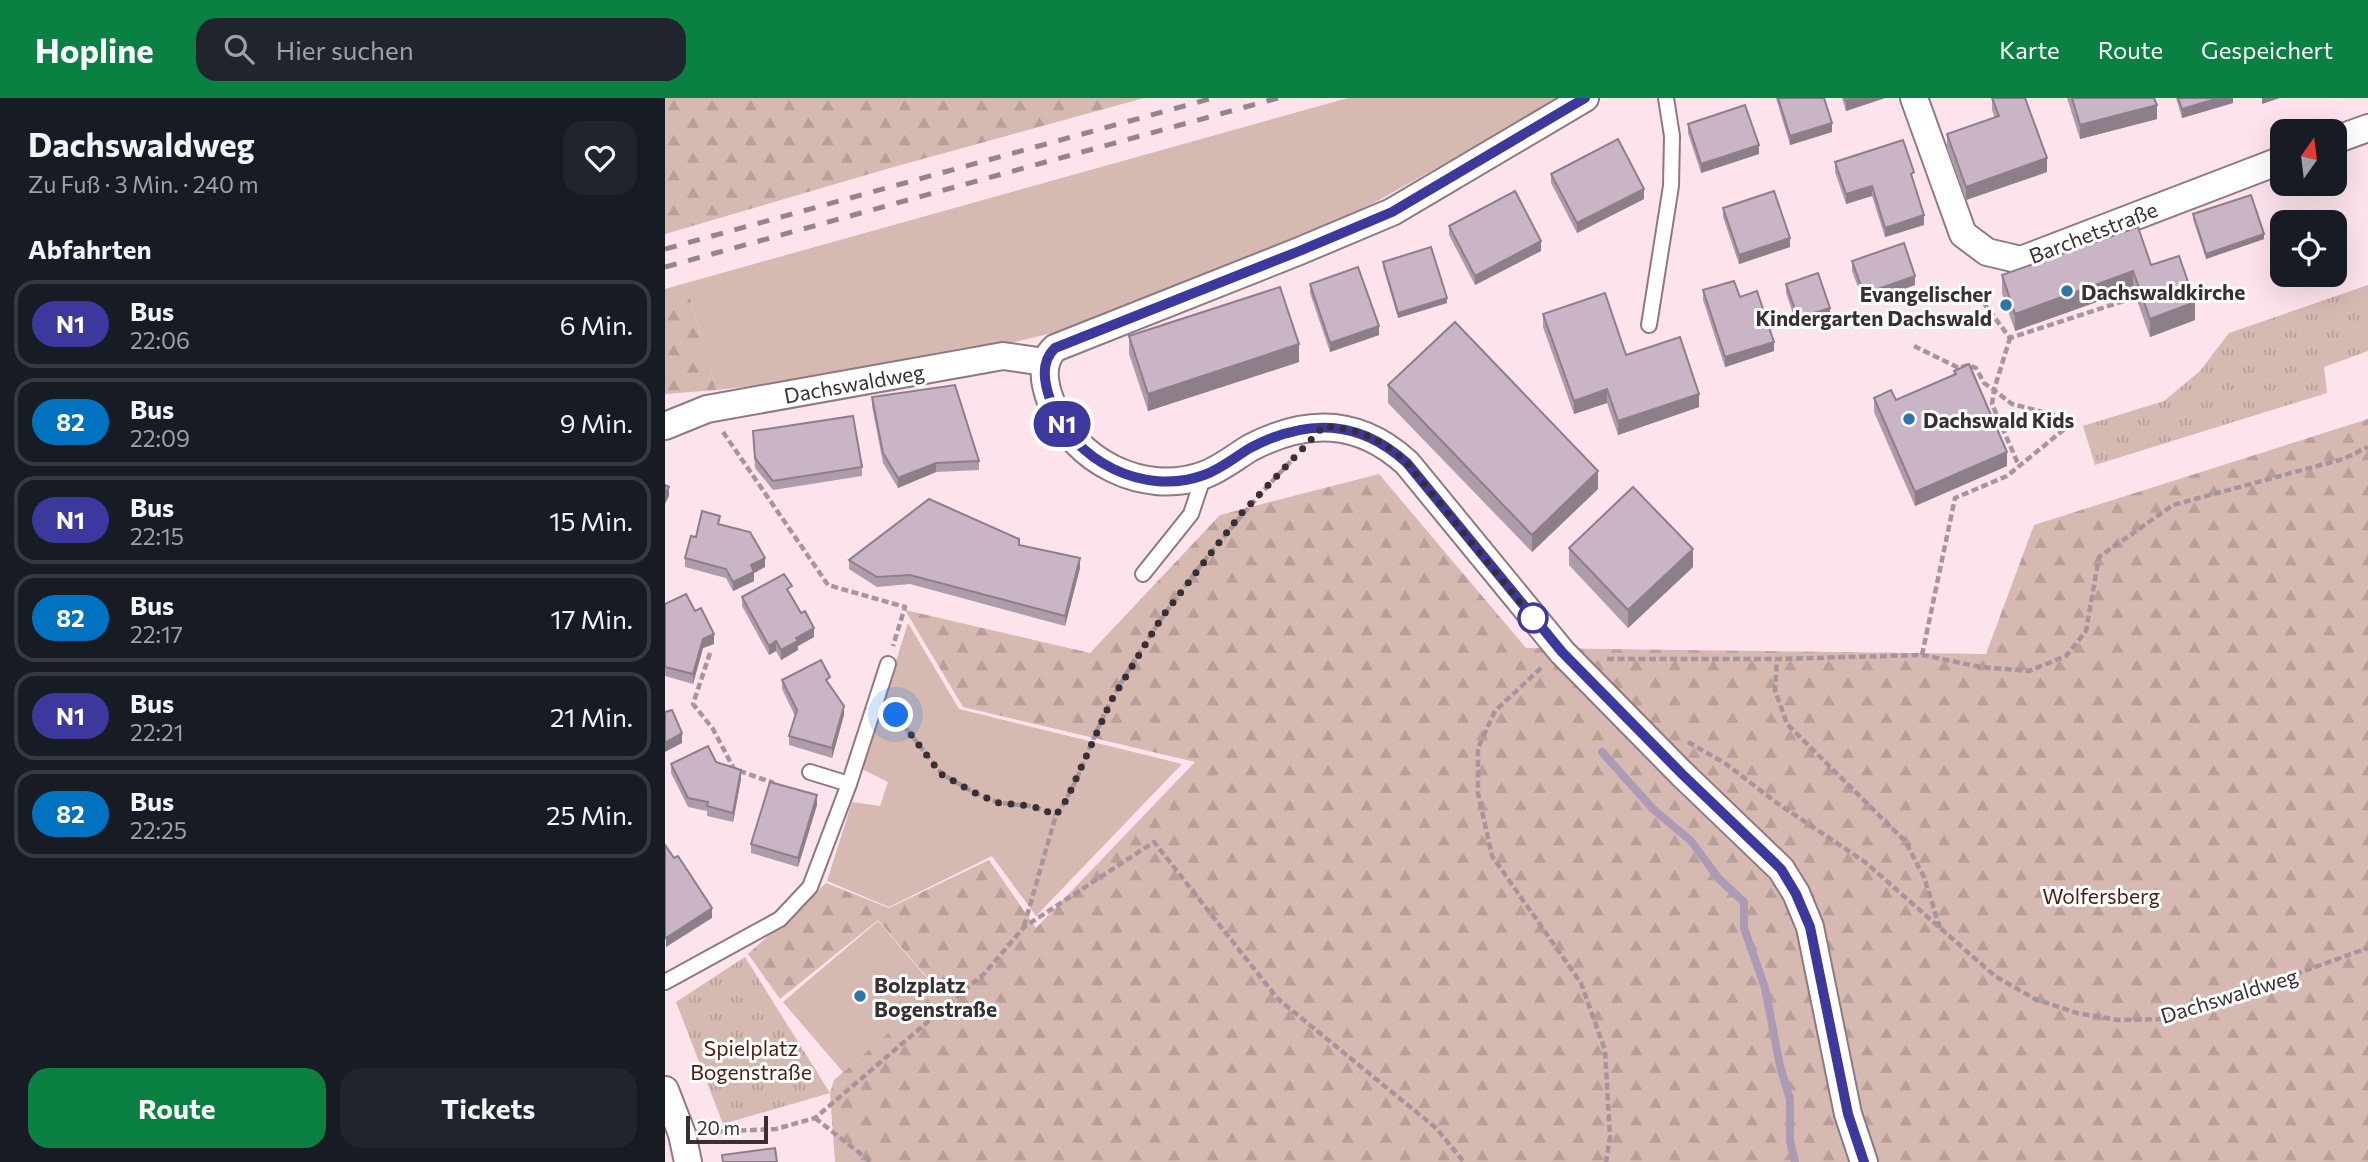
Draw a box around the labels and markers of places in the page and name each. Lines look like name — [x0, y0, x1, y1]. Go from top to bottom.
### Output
place label: Dachswaldkirche — [2081, 279, 2245, 304]
place label: Evangelischer Kindergarten Dachswald — [1755, 281, 1992, 330]
marker: Dachswaldkirche — [2059, 283, 2075, 299]
marker: Evangelischer Kindergarten Dachswald — [1998, 297, 2014, 313]
place label: Dachswald Kids — [1923, 407, 2074, 432]
marker: Dachswald Kids — [1901, 411, 1917, 427]
unlabelled marker — [1518, 603, 1548, 633]
place label: Bolzplatz Bogenstraße — [874, 972, 997, 1021]
marker: Bolzplatz Bogenstraße — [852, 988, 868, 1004]

